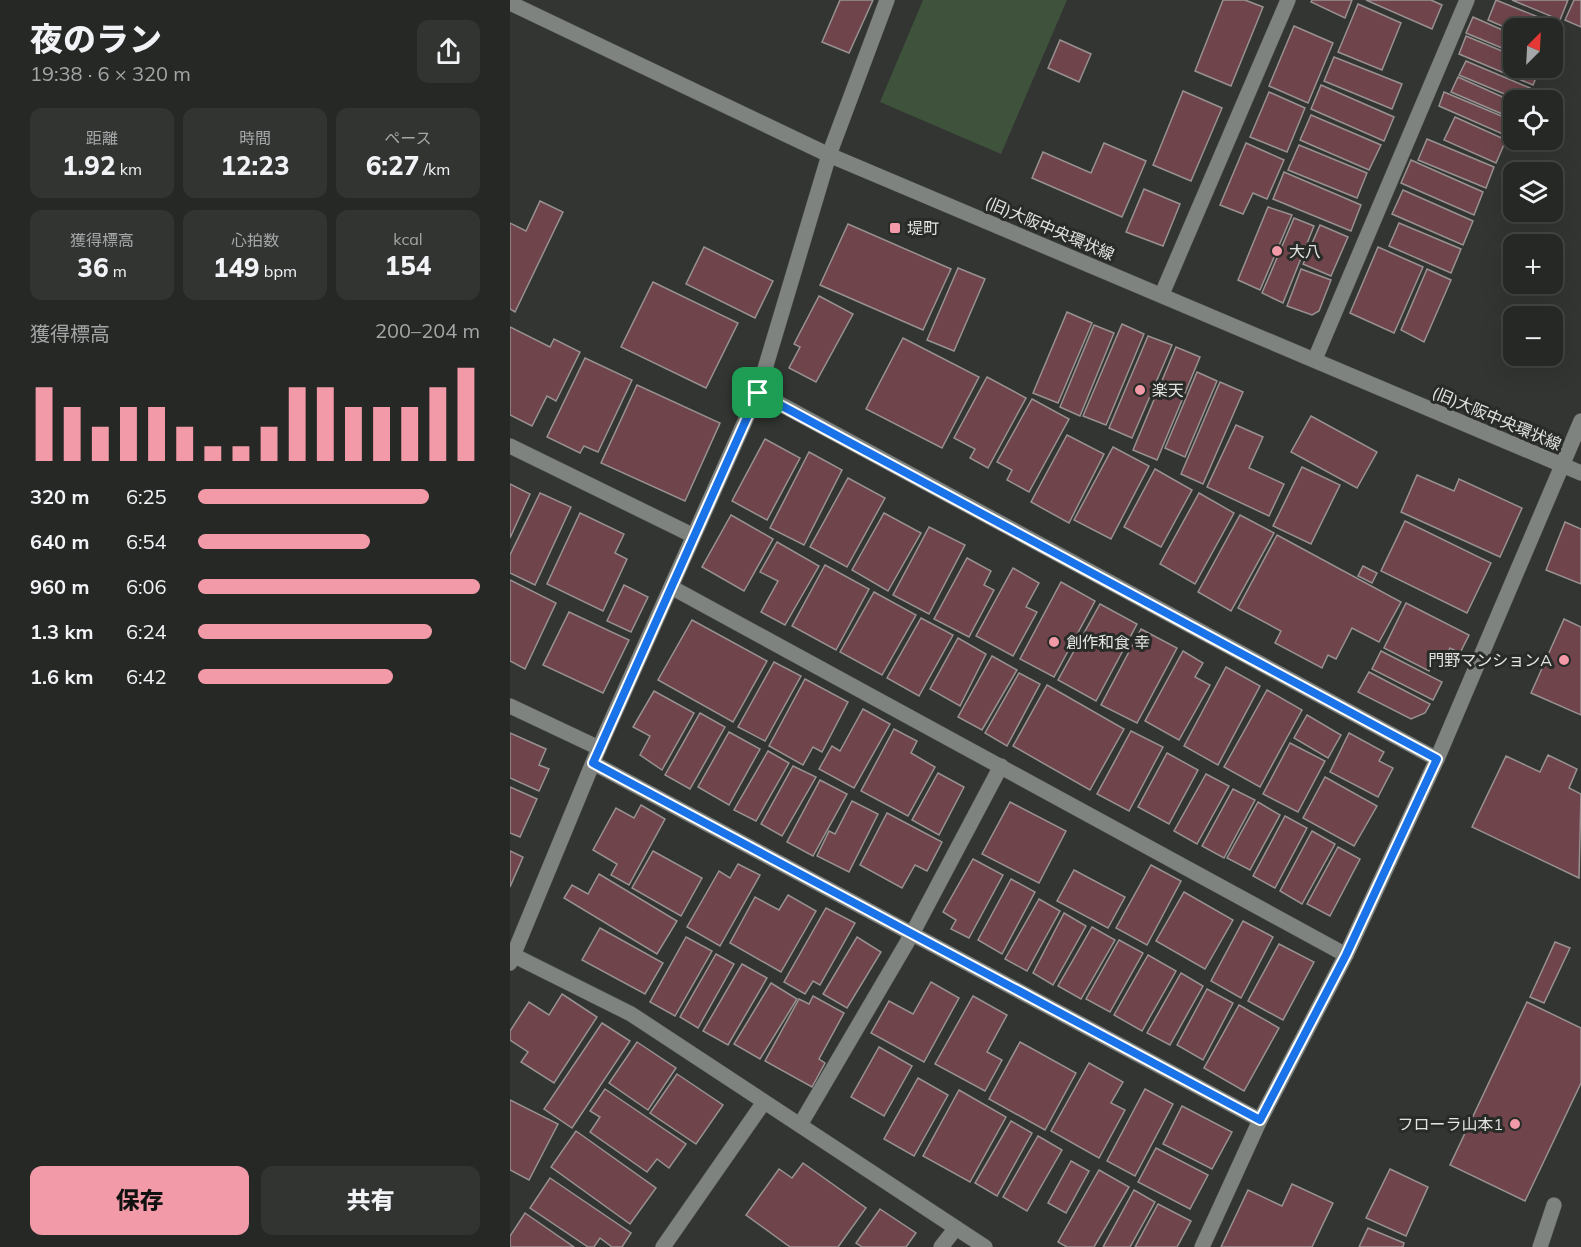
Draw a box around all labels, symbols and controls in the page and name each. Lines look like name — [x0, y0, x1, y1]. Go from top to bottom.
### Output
text: 夜のラン — [30, 18, 162, 59]
north arrow — [1503, 18, 1563, 78]
map controls — [1503, 18, 1563, 366]
button: share — [417, 20, 480, 83]
text: 19:38 · 6 × 320 m — [30, 61, 191, 86]
button: locate — [1503, 90, 1563, 150]
text: 距離 — [86, 128, 118, 148]
text: 時間 — [239, 128, 271, 148]
text: ペース — [384, 128, 432, 148]
text: 1.92 — [62, 149, 116, 182]
text: 12:23 — [220, 149, 290, 182]
text: 6:27 — [366, 149, 419, 182]
text: km — [116, 159, 142, 179]
text: /km — [419, 159, 450, 179]
button: layers — [1503, 162, 1563, 222]
street label: (旧)大阪中央環状線 — [982, 192, 1118, 264]
place label: 堤町 — [907, 218, 939, 238]
marker: 堤町 — [888, 221, 902, 235]
text: kcal — [393, 229, 423, 249]
text: 獲得標高 — [70, 230, 134, 250]
text: 心拍数 — [231, 230, 279, 250]
button: + — [1503, 234, 1563, 294]
place label: 大八 — [1289, 241, 1321, 261]
marker: 大八 — [1270, 244, 1284, 258]
text: 154 — [385, 249, 431, 282]
text: 36 — [77, 251, 108, 284]
text: 149 — [213, 251, 260, 284]
text: m — [108, 261, 127, 281]
text: bpm — [260, 261, 297, 281]
button: − — [1503, 306, 1563, 366]
text: 200–204 m — [375, 318, 480, 343]
text: 獲得標高 — [30, 321, 110, 346]
pin — [732, 367, 783, 418]
icon: arrive — [741, 376, 774, 409]
place label: 楽天 — [1152, 380, 1184, 400]
street label: (旧)大阪中央環状線 — [1429, 382, 1565, 454]
marker: 楽天 — [1133, 383, 1147, 397]
text: 320 m — [30, 484, 89, 509]
text: 6:25 — [126, 484, 167, 509]
text: 640 m — [30, 529, 89, 554]
text: 6:54 — [126, 529, 167, 554]
text: 960 m — [30, 574, 89, 599]
text: 6:06 — [126, 574, 167, 599]
text: 1.3 km — [30, 619, 93, 644]
text: 6:24 — [126, 619, 167, 644]
place label: 創作和食 幸 — [1066, 632, 1150, 652]
marker: 創作和食 幸 — [1047, 635, 1061, 649]
place label: 門野マンションA — [1428, 650, 1552, 670]
marker: 門野マンションA — [1557, 653, 1571, 667]
text: 1.6 km — [30, 664, 93, 689]
text: 6:42 — [126, 664, 167, 689]
place label: フローラ山本1 — [1397, 1114, 1503, 1134]
marker: フローラ山本1 — [1508, 1117, 1522, 1131]
button: 保存 — [30, 1166, 249, 1235]
button: 共有 — [261, 1166, 480, 1235]

